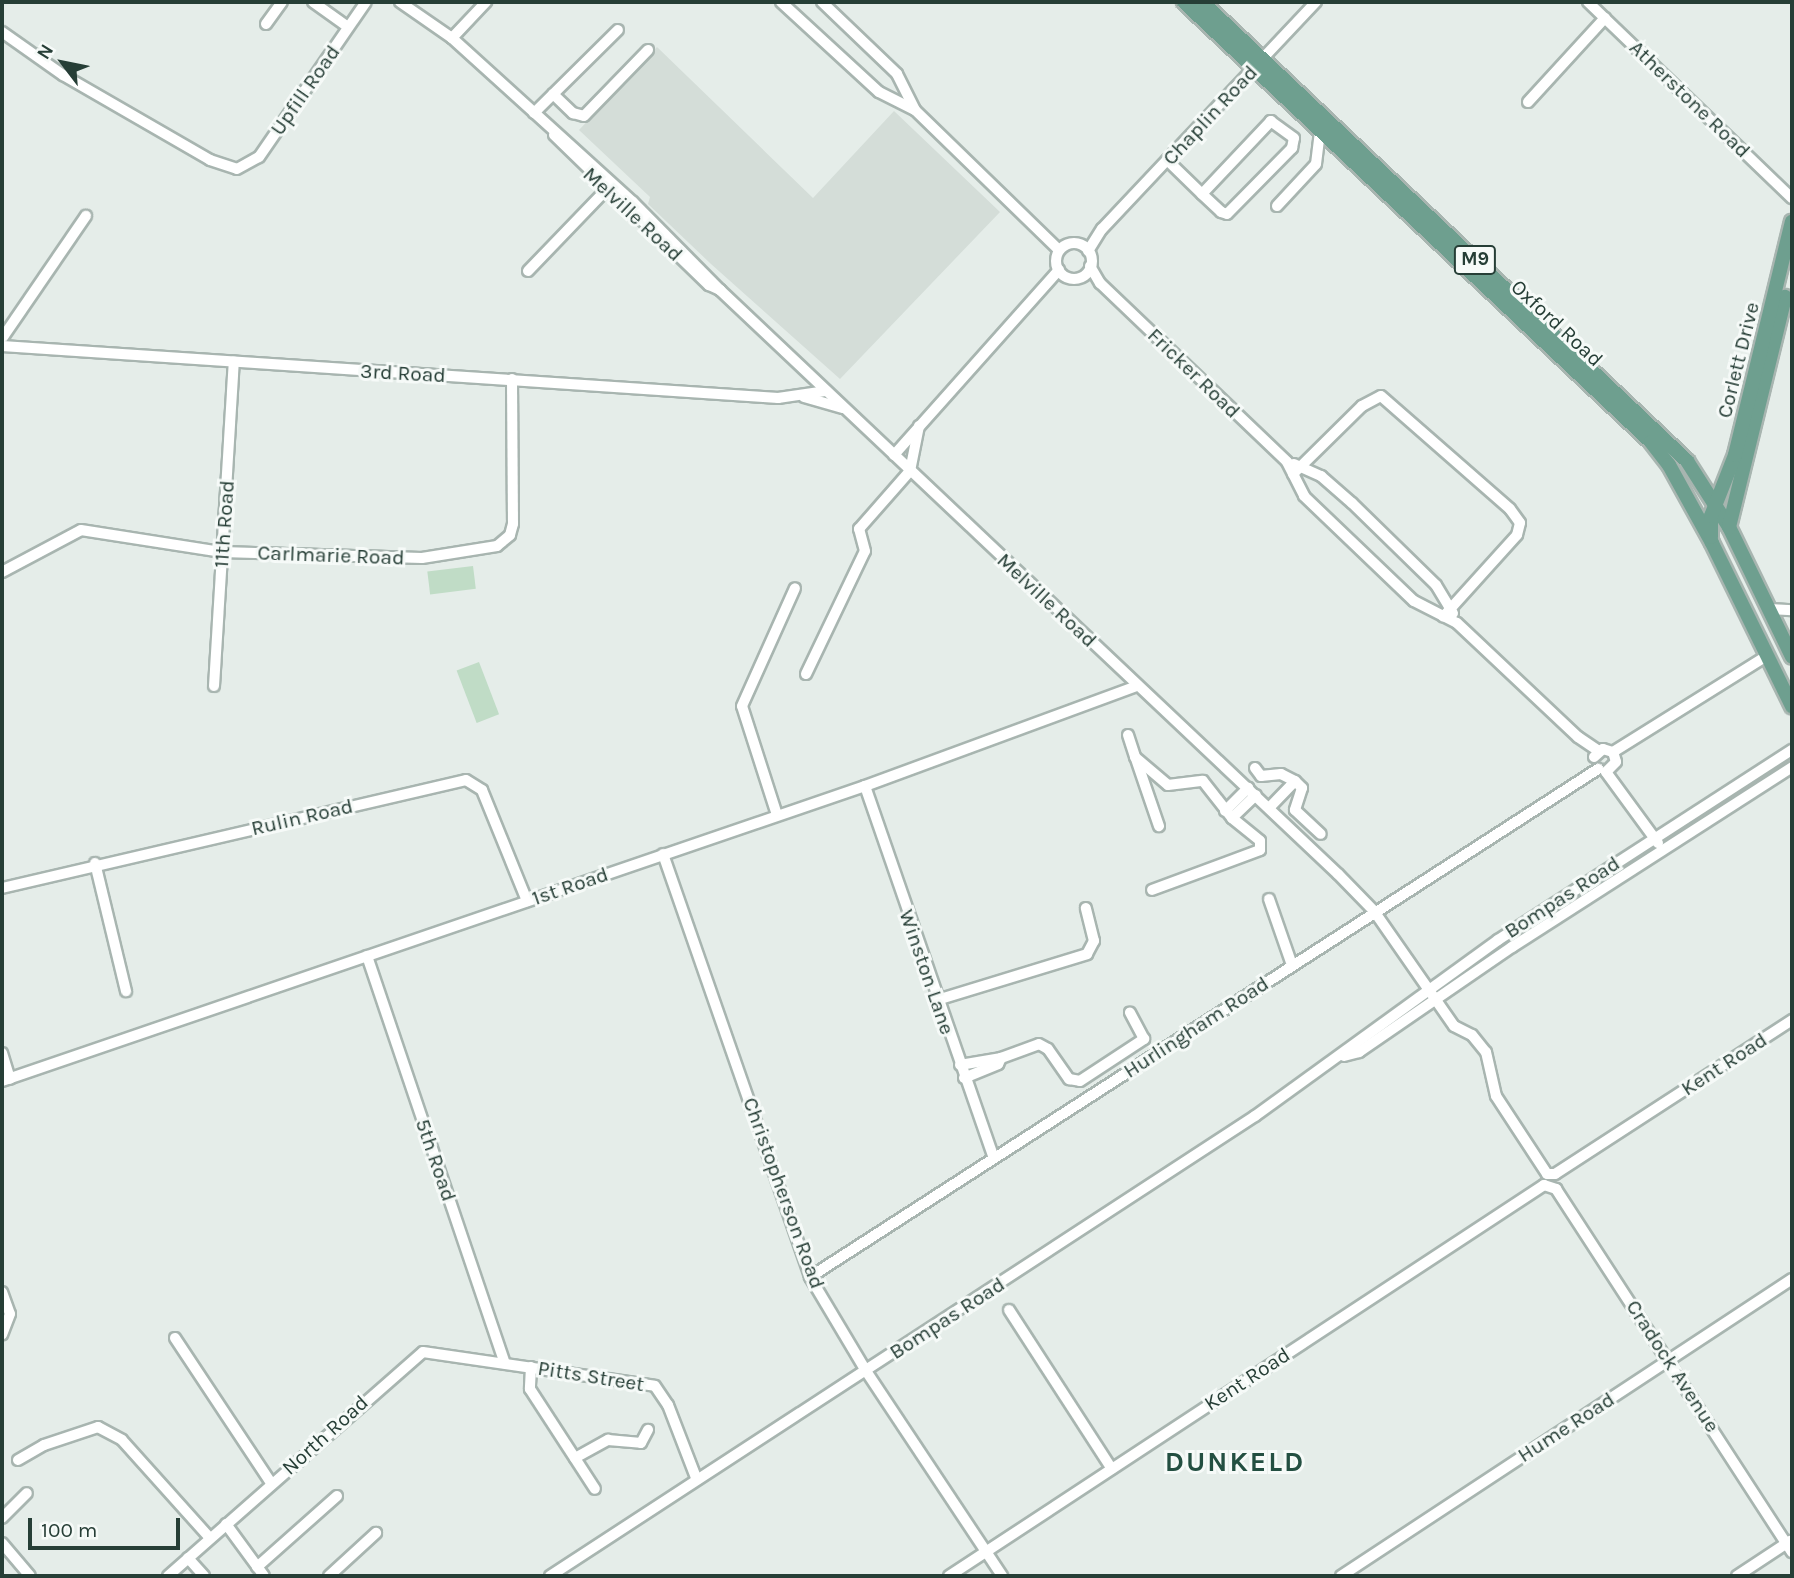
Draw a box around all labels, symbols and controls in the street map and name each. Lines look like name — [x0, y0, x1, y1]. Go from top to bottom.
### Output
north arrow — [28, 28, 98, 98]
street label: Atherstone Road — [1624, 35, 1756, 163]
text: N — [32, 40, 58, 63]
street label: Upfill Road — [265, 40, 345, 140]
street label: Chaplin Road — [1157, 60, 1263, 170]
street label: Melville Road — [578, 161, 688, 267]
road number: M9 — [1452, 244, 1498, 276]
street label: Oxford Road — [1506, 274, 1608, 372]
street label: Corlett Drive — [1711, 299, 1765, 421]
street label: Fricker Road — [1142, 323, 1246, 423]
street label: 3rd Road — [360, 358, 446, 388]
street label: 11th Road — [208, 479, 240, 569]
street label: Carlmarie Road — [257, 540, 405, 570]
street label: Melville Road — [992, 547, 1102, 653]
street label: Rulin Road — [249, 793, 355, 841]
street label: Bompas Road — [1500, 850, 1624, 944]
street label: 1st Road — [528, 861, 612, 911]
street label: Winston Lane — [894, 906, 960, 1038]
street label: Hurlingham Road — [1119, 971, 1273, 1083]
street label: Kent Road — [1676, 1027, 1772, 1101]
street label: Christopherson Road — [738, 1094, 830, 1292]
street label: 5th Road — [410, 1115, 462, 1205]
street label: Bompas Road — [885, 1271, 1009, 1365]
street label: Cradock Avenue — [1621, 1295, 1725, 1437]
street label: Kent Road — [1199, 1342, 1295, 1416]
street label: Pitts Street — [536, 1355, 646, 1397]
street label: Hume Road — [1513, 1386, 1619, 1468]
street label: North Road — [277, 1390, 373, 1480]
district label: DUNKELD — [1166, 1445, 1304, 1479]
scale bar — [32, 1504, 184, 1548]
text: 100 m — [41, 1518, 98, 1542]

